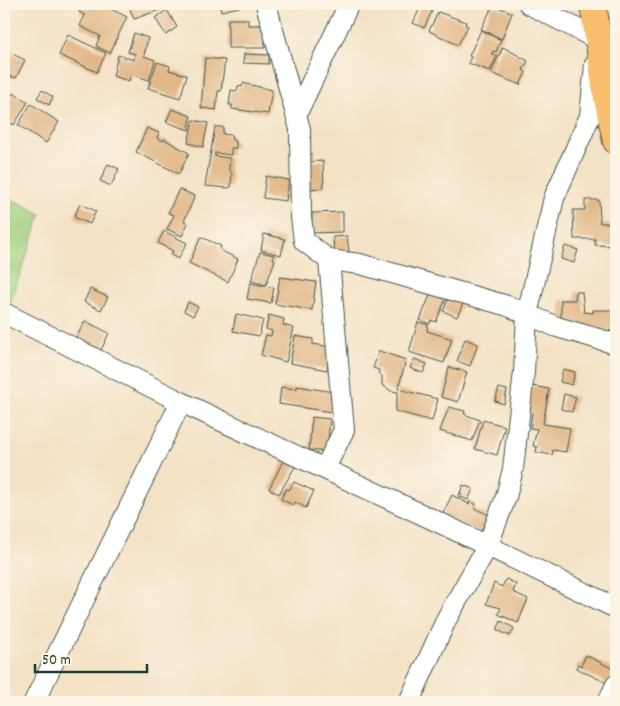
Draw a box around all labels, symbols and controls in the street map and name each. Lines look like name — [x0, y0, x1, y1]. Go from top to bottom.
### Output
scale bar — [35, 641, 148, 673]
text: 50 m — [42, 650, 71, 672]

